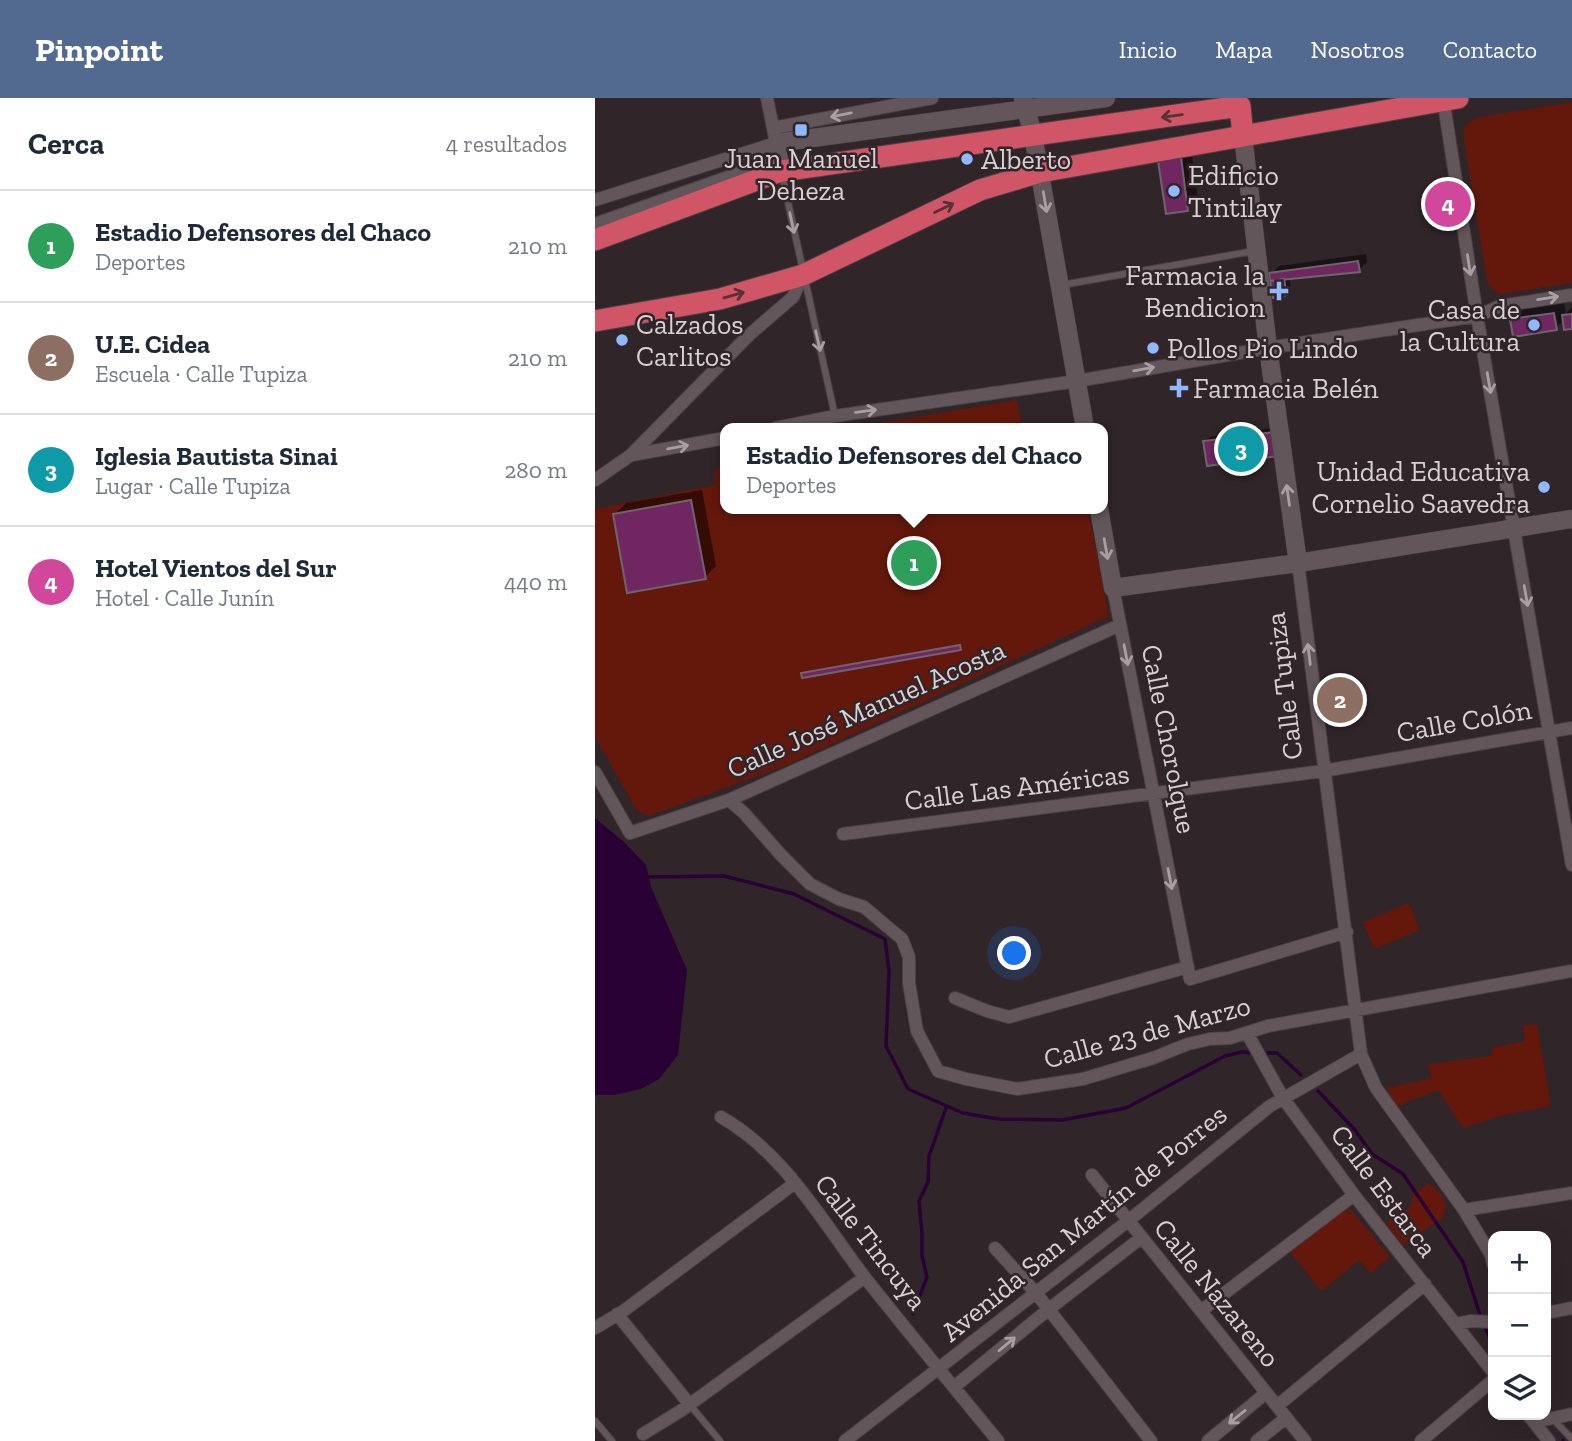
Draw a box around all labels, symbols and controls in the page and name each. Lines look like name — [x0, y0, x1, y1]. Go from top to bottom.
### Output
text: Pinpoint — [35, 30, 163, 69]
text: Inicio — [1119, 35, 1177, 64]
text: Mapa — [1215, 35, 1272, 64]
text: Nosotros — [1310, 35, 1405, 64]
text: Contacto — [1443, 35, 1537, 64]
one-way arrow — [830, 109, 853, 122]
one-way arrow — [1161, 110, 1184, 123]
marker: Juan Manuel Deheza — [793, 122, 809, 138]
text: Cerca — [28, 126, 104, 162]
text: 4 resultados — [446, 130, 567, 158]
place label: Juan Manuel Deheza — [724, 142, 878, 207]
place label: Alberto — [981, 143, 1071, 176]
marker: Alberto — [959, 151, 975, 167]
place label: Edificio Tintilay — [1188, 159, 1283, 224]
pin: 4 — [1425, 178, 1471, 230]
marker: Edificio Tintilay — [1166, 183, 1182, 199]
one-way arrow — [1039, 191, 1052, 213]
one-way arrow — [933, 201, 954, 214]
one-way arrow — [786, 211, 800, 234]
text: Estadio Defensores del Chaco — [95, 216, 431, 248]
text: 1 — [46, 232, 56, 260]
text: 210 m — [508, 232, 567, 260]
text: Deportes — [95, 248, 186, 276]
one-way arrow — [1463, 253, 1476, 275]
place label: Farmacia la Bendicion — [1125, 259, 1265, 324]
marker: Farmacia la Bendicion — [1271, 283, 1287, 299]
one-way arrow — [723, 288, 745, 301]
one-way arrow — [1536, 292, 1559, 305]
place label: Casa de la Cultura — [1400, 293, 1520, 358]
place label: Calzados Carlitos — [636, 308, 744, 373]
marker: Casa de la Cultura — [1526, 317, 1542, 333]
text: U.E. Cidea — [95, 328, 210, 360]
one-way arrow — [813, 330, 826, 352]
marker: Calzados Carlitos — [614, 332, 630, 348]
place label: Pollos Pio Lindo — [1167, 332, 1358, 365]
marker: Pollos Pio Lindo — [1145, 340, 1161, 356]
text: 2 — [45, 344, 57, 372]
text: 210 m — [508, 344, 567, 372]
text: Escuela · Calle Tupiza — [95, 360, 308, 388]
one-way arrow — [1132, 362, 1155, 375]
one-way arrow — [1483, 371, 1496, 394]
place label: Farmacia Belén — [1193, 372, 1379, 405]
marker: Farmacia Belén — [1171, 380, 1187, 396]
one-way arrow — [855, 405, 877, 418]
popup — [720, 423, 1108, 514]
pin: 3 — [1218, 423, 1264, 475]
text: Estadio Defensores del Chaco — [746, 439, 1082, 471]
text: Iglesia Bautista Sinai — [95, 440, 338, 472]
one-way arrow — [666, 440, 689, 453]
place label: Unidad Educativa Cornelio Saavedra — [1312, 455, 1530, 520]
text: 3 — [45, 456, 57, 484]
text: 280 m — [504, 456, 567, 484]
text: Deportes — [746, 471, 836, 499]
text: Lugar · Calle Tupiza — [95, 472, 291, 500]
marker: Unidad Educativa Cornelio Saavedra — [1536, 479, 1552, 495]
one-way arrow — [1281, 484, 1294, 507]
pin: 1 — [891, 537, 937, 589]
one-way arrow — [1100, 537, 1113, 560]
text: Hotel Vientos del Sur — [95, 552, 337, 584]
text: 4 — [44, 568, 58, 596]
text: 440 m — [504, 568, 567, 596]
text: Hotel · Calle Junín — [95, 584, 274, 612]
one-way arrow — [1520, 584, 1533, 607]
street label: Calle Tupiza — [1259, 610, 1309, 762]
street label: Calle José Manuel Acosta — [722, 633, 1011, 785]
street label: Calle Chorolque — [1135, 642, 1203, 836]
one-way arrow — [1120, 643, 1134, 666]
one-way arrow — [1302, 643, 1315, 666]
pin: 2 — [1317, 674, 1363, 726]
street label: Calle Colón — [1394, 693, 1534, 749]
street label: Calle Las Américas — [903, 757, 1131, 817]
one-way arrow — [1164, 867, 1178, 890]
your location — [997, 936, 1031, 970]
street label: Calle 23 de Marzo — [1040, 989, 1254, 1075]
street label: Avenida San Martín de Porres — [935, 1098, 1233, 1348]
street label: Calle Estarca — [1324, 1118, 1445, 1264]
street label: Calle Tincuya — [808, 1168, 934, 1317]
street label: Calle Nazareno — [1147, 1212, 1287, 1374]
map controls — [1488, 1231, 1551, 1420]
button: + — [1488, 1231, 1551, 1294]
button: − — [1488, 1294, 1551, 1357]
one-way arrow — [997, 1336, 1015, 1352]
button: layers — [1488, 1357, 1551, 1420]
one-way arrow — [1228, 1409, 1246, 1425]

